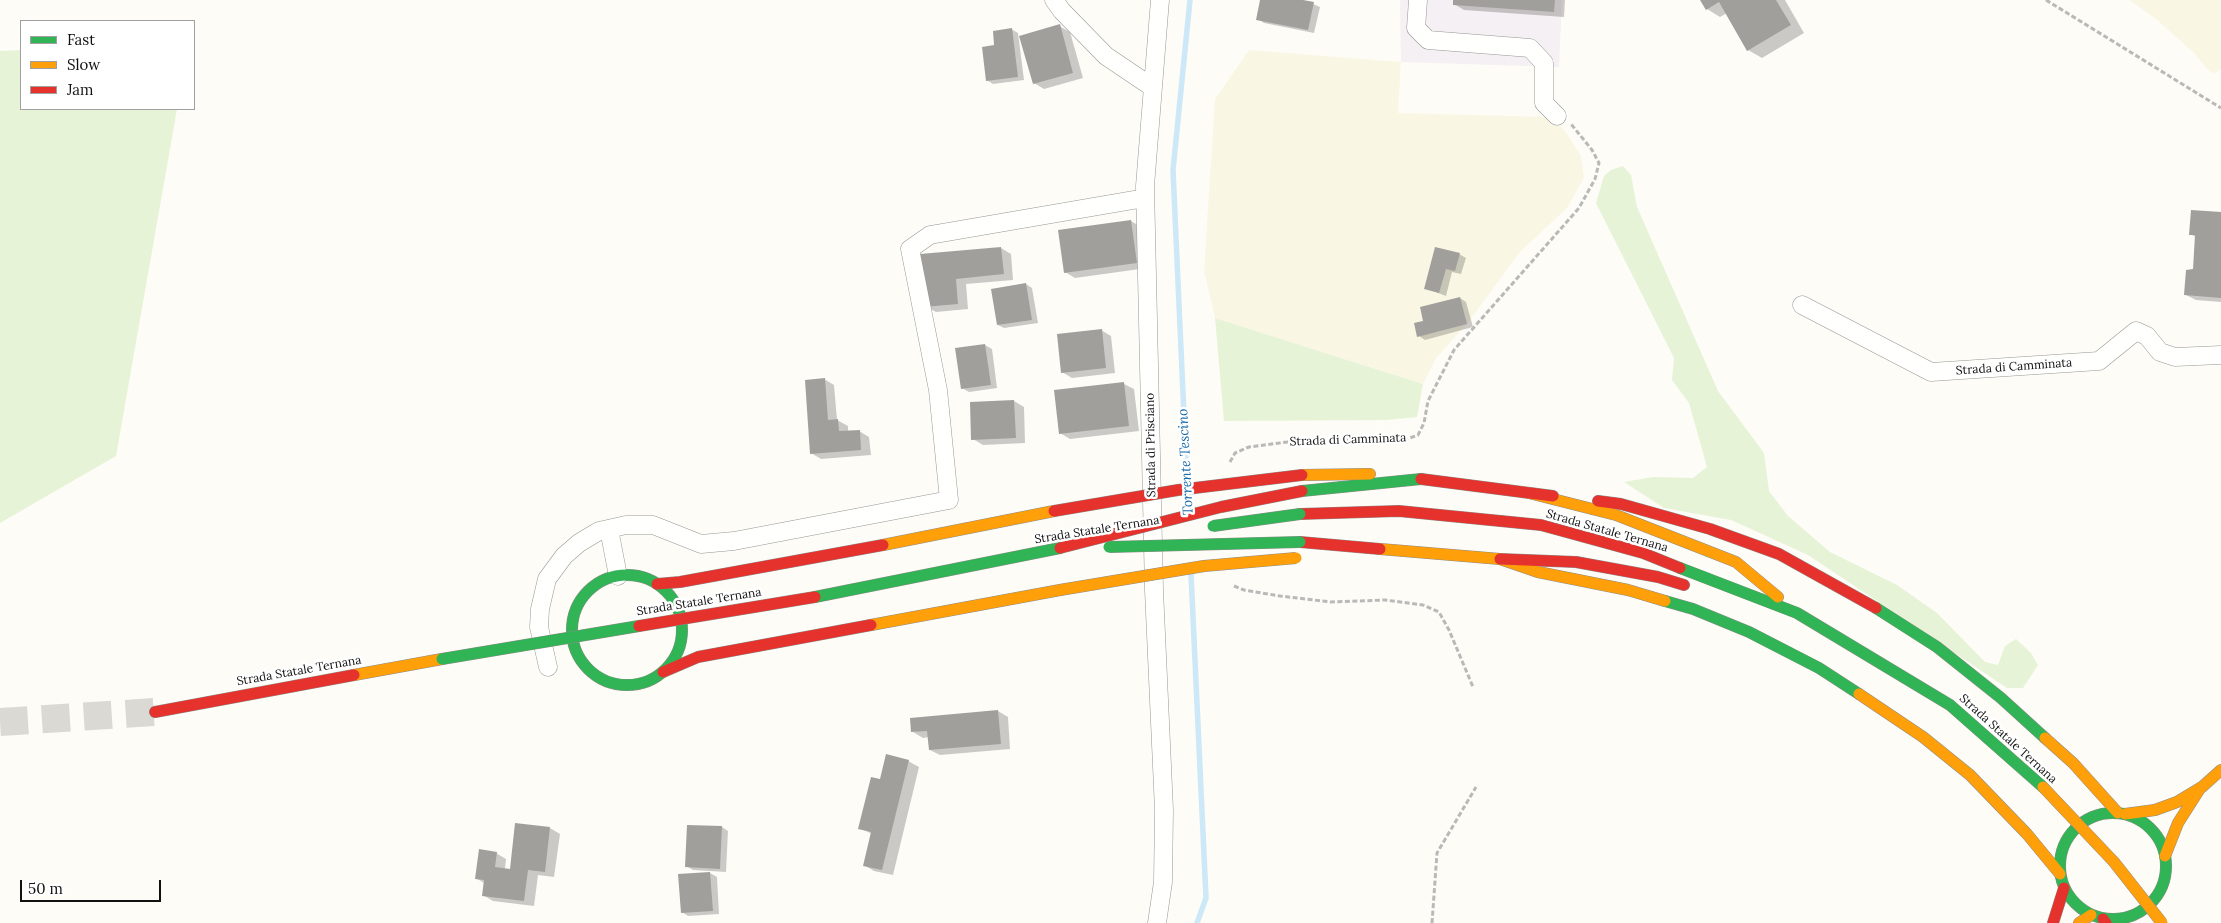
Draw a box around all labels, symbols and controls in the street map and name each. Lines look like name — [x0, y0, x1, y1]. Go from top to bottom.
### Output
legend — [20, 20, 195, 110]
text: Fast — [67, 30, 95, 49]
text: Slow — [67, 55, 100, 74]
text: Jam — [67, 80, 94, 99]
street label: Strada di Camminata — [1955, 356, 2073, 378]
street label: Strada di Prisciano — [1143, 393, 1159, 497]
water label: Torrente Tescino — [1175, 408, 1197, 516]
street label: Strada di Camminata — [1290, 431, 1406, 449]
street label: Strada Statale Ternana — [1544, 507, 1670, 555]
street label: Strada Statale Ternana — [1034, 513, 1160, 547]
street label: Strada Statale Ternana — [636, 585, 762, 619]
street label: Strada Statale Ternana — [236, 653, 362, 689]
street label: Strada Statale Ternana — [1956, 691, 2060, 787]
scale bar — [22, 870, 164, 902]
text: 50 m — [28, 879, 63, 898]

